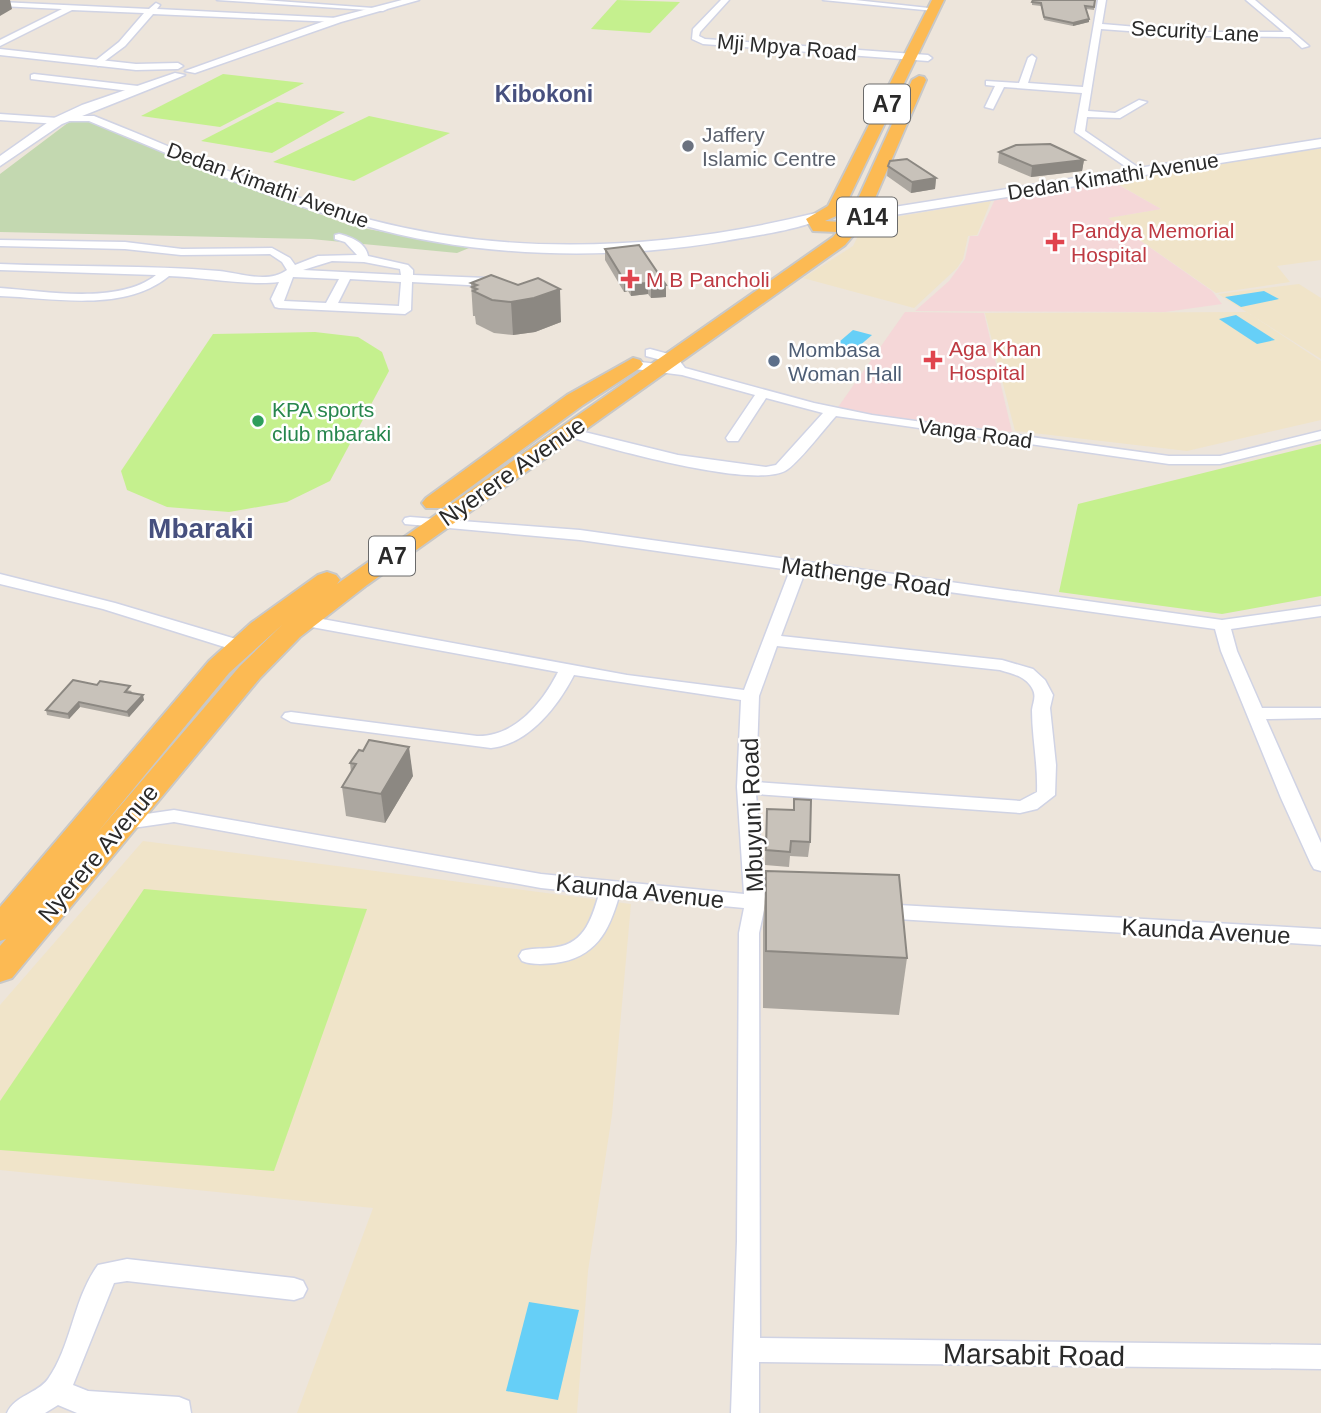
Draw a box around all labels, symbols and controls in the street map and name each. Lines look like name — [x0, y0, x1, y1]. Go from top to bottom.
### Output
street label: Security Lane — [1130, 16, 1260, 46]
street label: Mji Mpya Road — [716, 29, 858, 65]
district label: Kibokoni — [495, 81, 593, 107]
road number: A7 — [864, 85, 910, 124]
place label: Jaffery Islamic Centre — [702, 123, 836, 170]
street label: Dedan Kimathi Avenue — [164, 138, 372, 232]
marker: Jaffery Islamic Centre — [680, 138, 696, 154]
street label: Dedan Kimathi Avenue — [1006, 148, 1220, 204]
road number: A14 — [837, 198, 897, 236]
place label: Pandya Memorial Hospital — [1071, 219, 1234, 266]
marker: Pandya Memorial Hospital — [1045, 232, 1065, 252]
place label: M B Pancholi — [646, 268, 770, 291]
marker: M B Pancholi — [620, 269, 640, 289]
place label: Aga Khan Hospital — [949, 337, 1041, 384]
place label: Mombasa Woman Hall — [788, 338, 902, 385]
marker: Aga Khan Hospital — [923, 350, 943, 370]
marker: Mombasa Woman Hall — [766, 353, 782, 369]
place label: KPA sports club mbaraki — [272, 398, 391, 445]
street label: Nyerere Avenue — [434, 411, 590, 531]
marker: KPA sports club mbaraki — [250, 413, 266, 429]
street label: Vanga Road — [916, 414, 1034, 452]
district label: Mbaraki — [148, 513, 254, 544]
road number: A7 — [369, 536, 415, 576]
street label: Mathenge Road — [780, 551, 952, 601]
street label: Mbuyuni Road — [736, 737, 768, 893]
street label: Nyerere Avenue — [32, 779, 164, 927]
street label: Kaunda Avenue — [555, 869, 725, 913]
street label: Kaunda Avenue — [1121, 913, 1291, 949]
street label: Marsabit Road — [943, 1338, 1125, 1372]

